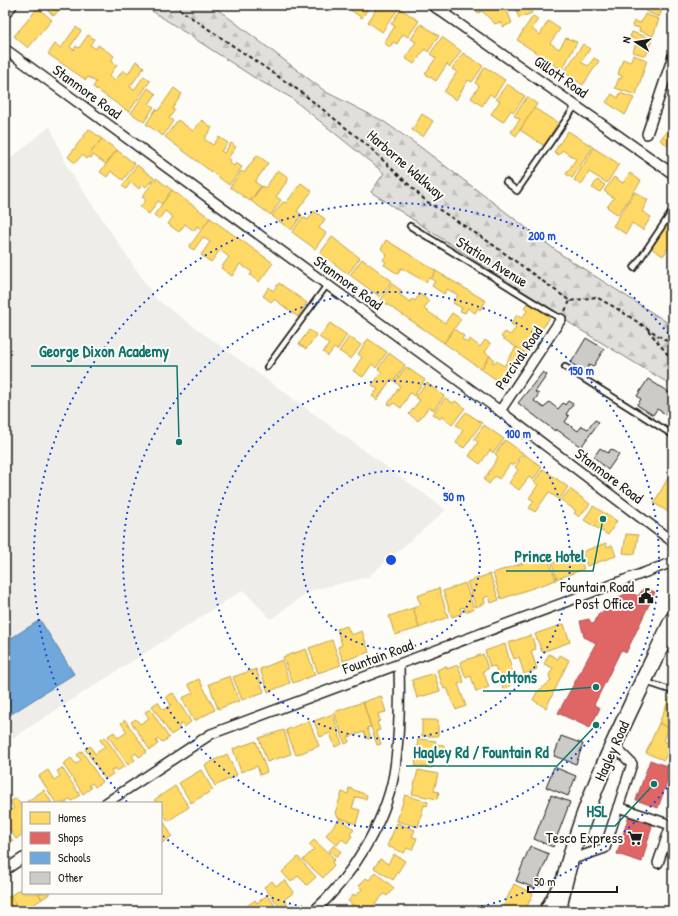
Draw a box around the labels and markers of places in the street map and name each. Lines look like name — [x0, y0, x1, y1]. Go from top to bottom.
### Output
callout: George Dixon Academy — [31, 338, 177, 366]
callout: Prince Hotel — [506, 543, 593, 571]
centre of rings — [384, 553, 398, 567]
place label: Fountain Road Post Office — [559, 576, 634, 614]
public building icon: Fountain Road Post Office — [637, 587, 655, 605]
callout: Cottons — [483, 663, 545, 691]
callout: Hagley Rd / Fountain Rd — [406, 738, 557, 766]
callout: HSL — [578, 798, 615, 826]
place label: Tesco Express — [546, 827, 623, 848]
supermarket icon: Tesco Express — [626, 829, 644, 847]

